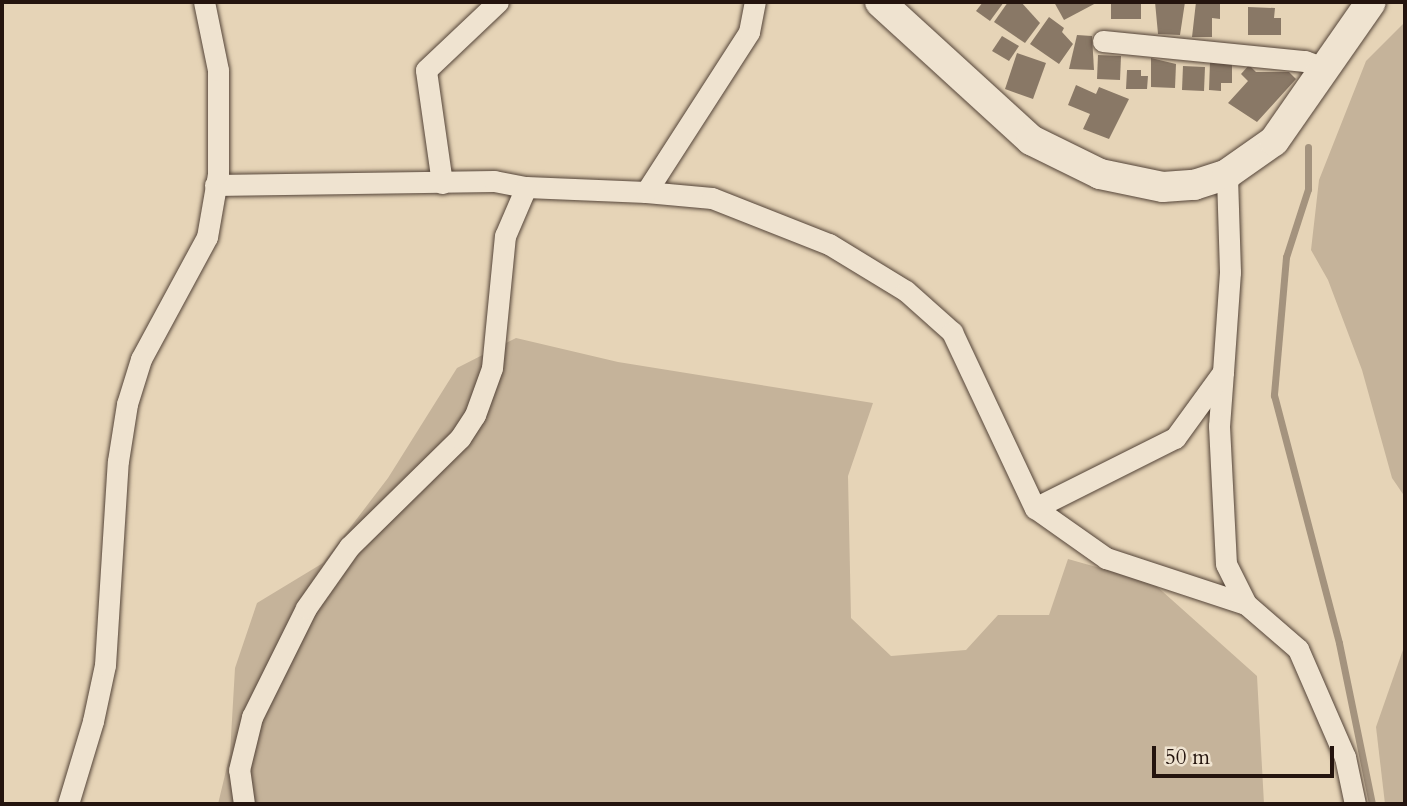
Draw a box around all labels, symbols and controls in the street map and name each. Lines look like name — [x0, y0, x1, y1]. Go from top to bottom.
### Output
scale bar — [1155, 732, 1337, 776]
text: 50 m — [1165, 743, 1210, 772]

